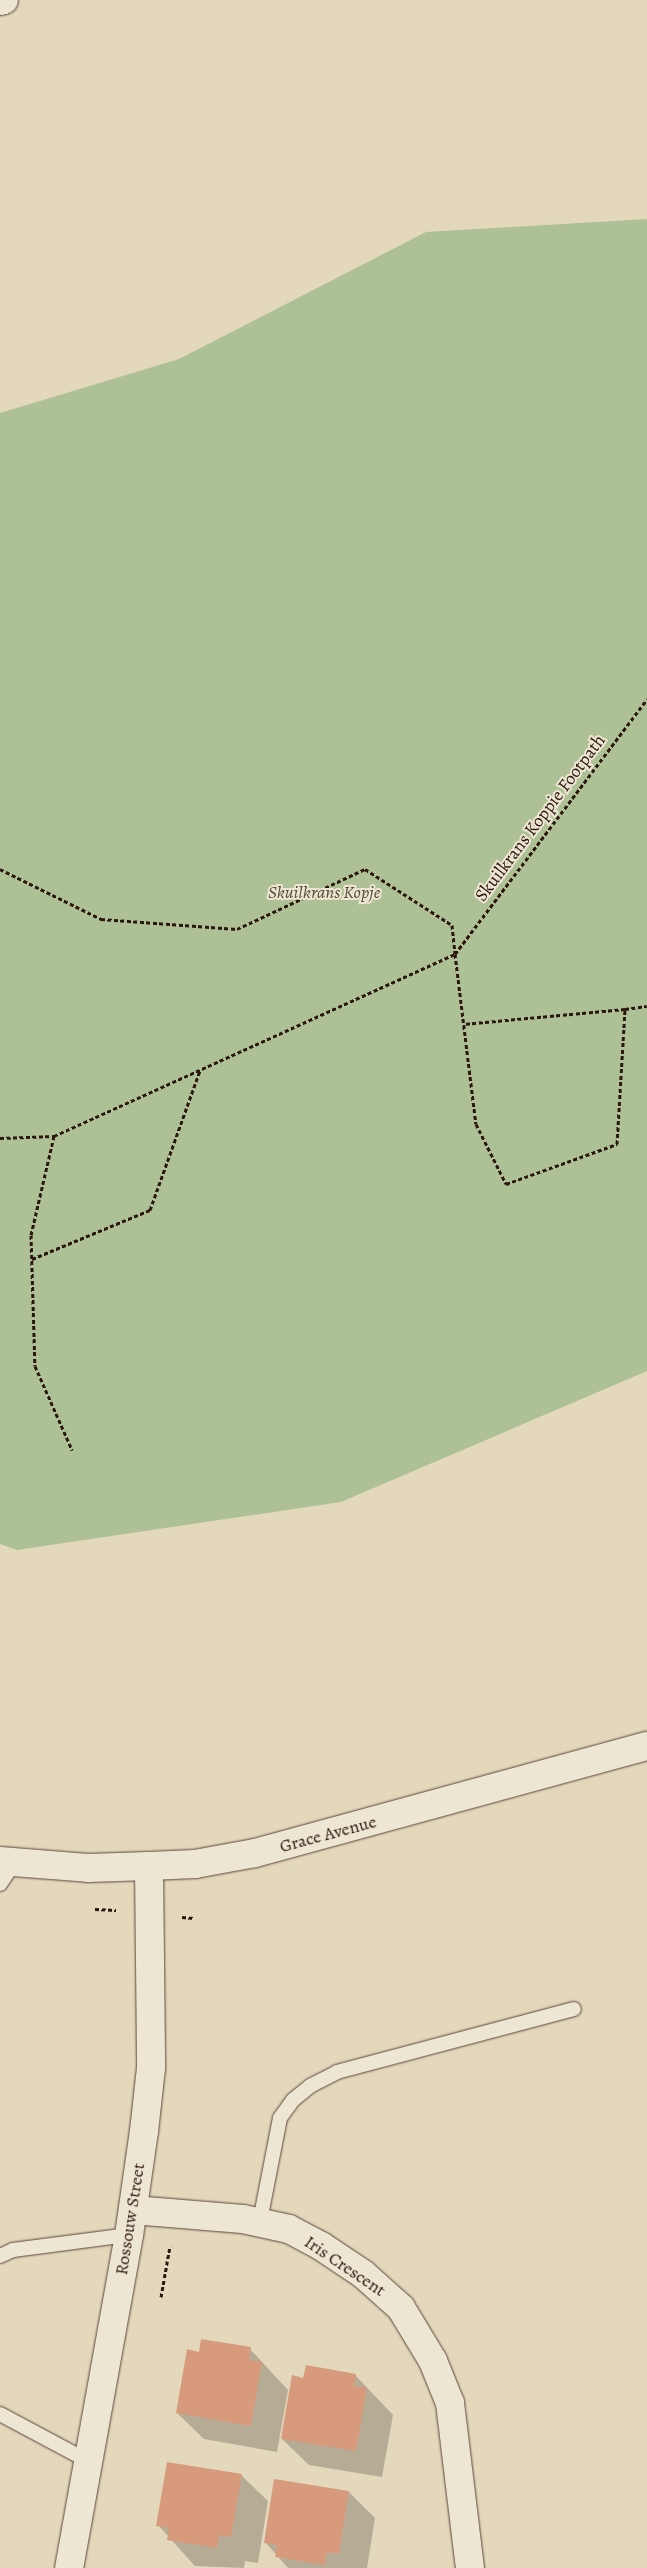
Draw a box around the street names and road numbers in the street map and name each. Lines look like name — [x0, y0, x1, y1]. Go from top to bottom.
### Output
street label: Skuilkrans Koppie Footpath — [470, 730, 610, 906]
street label: Grace Avenue — [277, 1811, 379, 1857]
street label: Rossouw Street — [110, 2161, 150, 2277]
street label: Iris Crescent — [300, 2231, 390, 2301]

